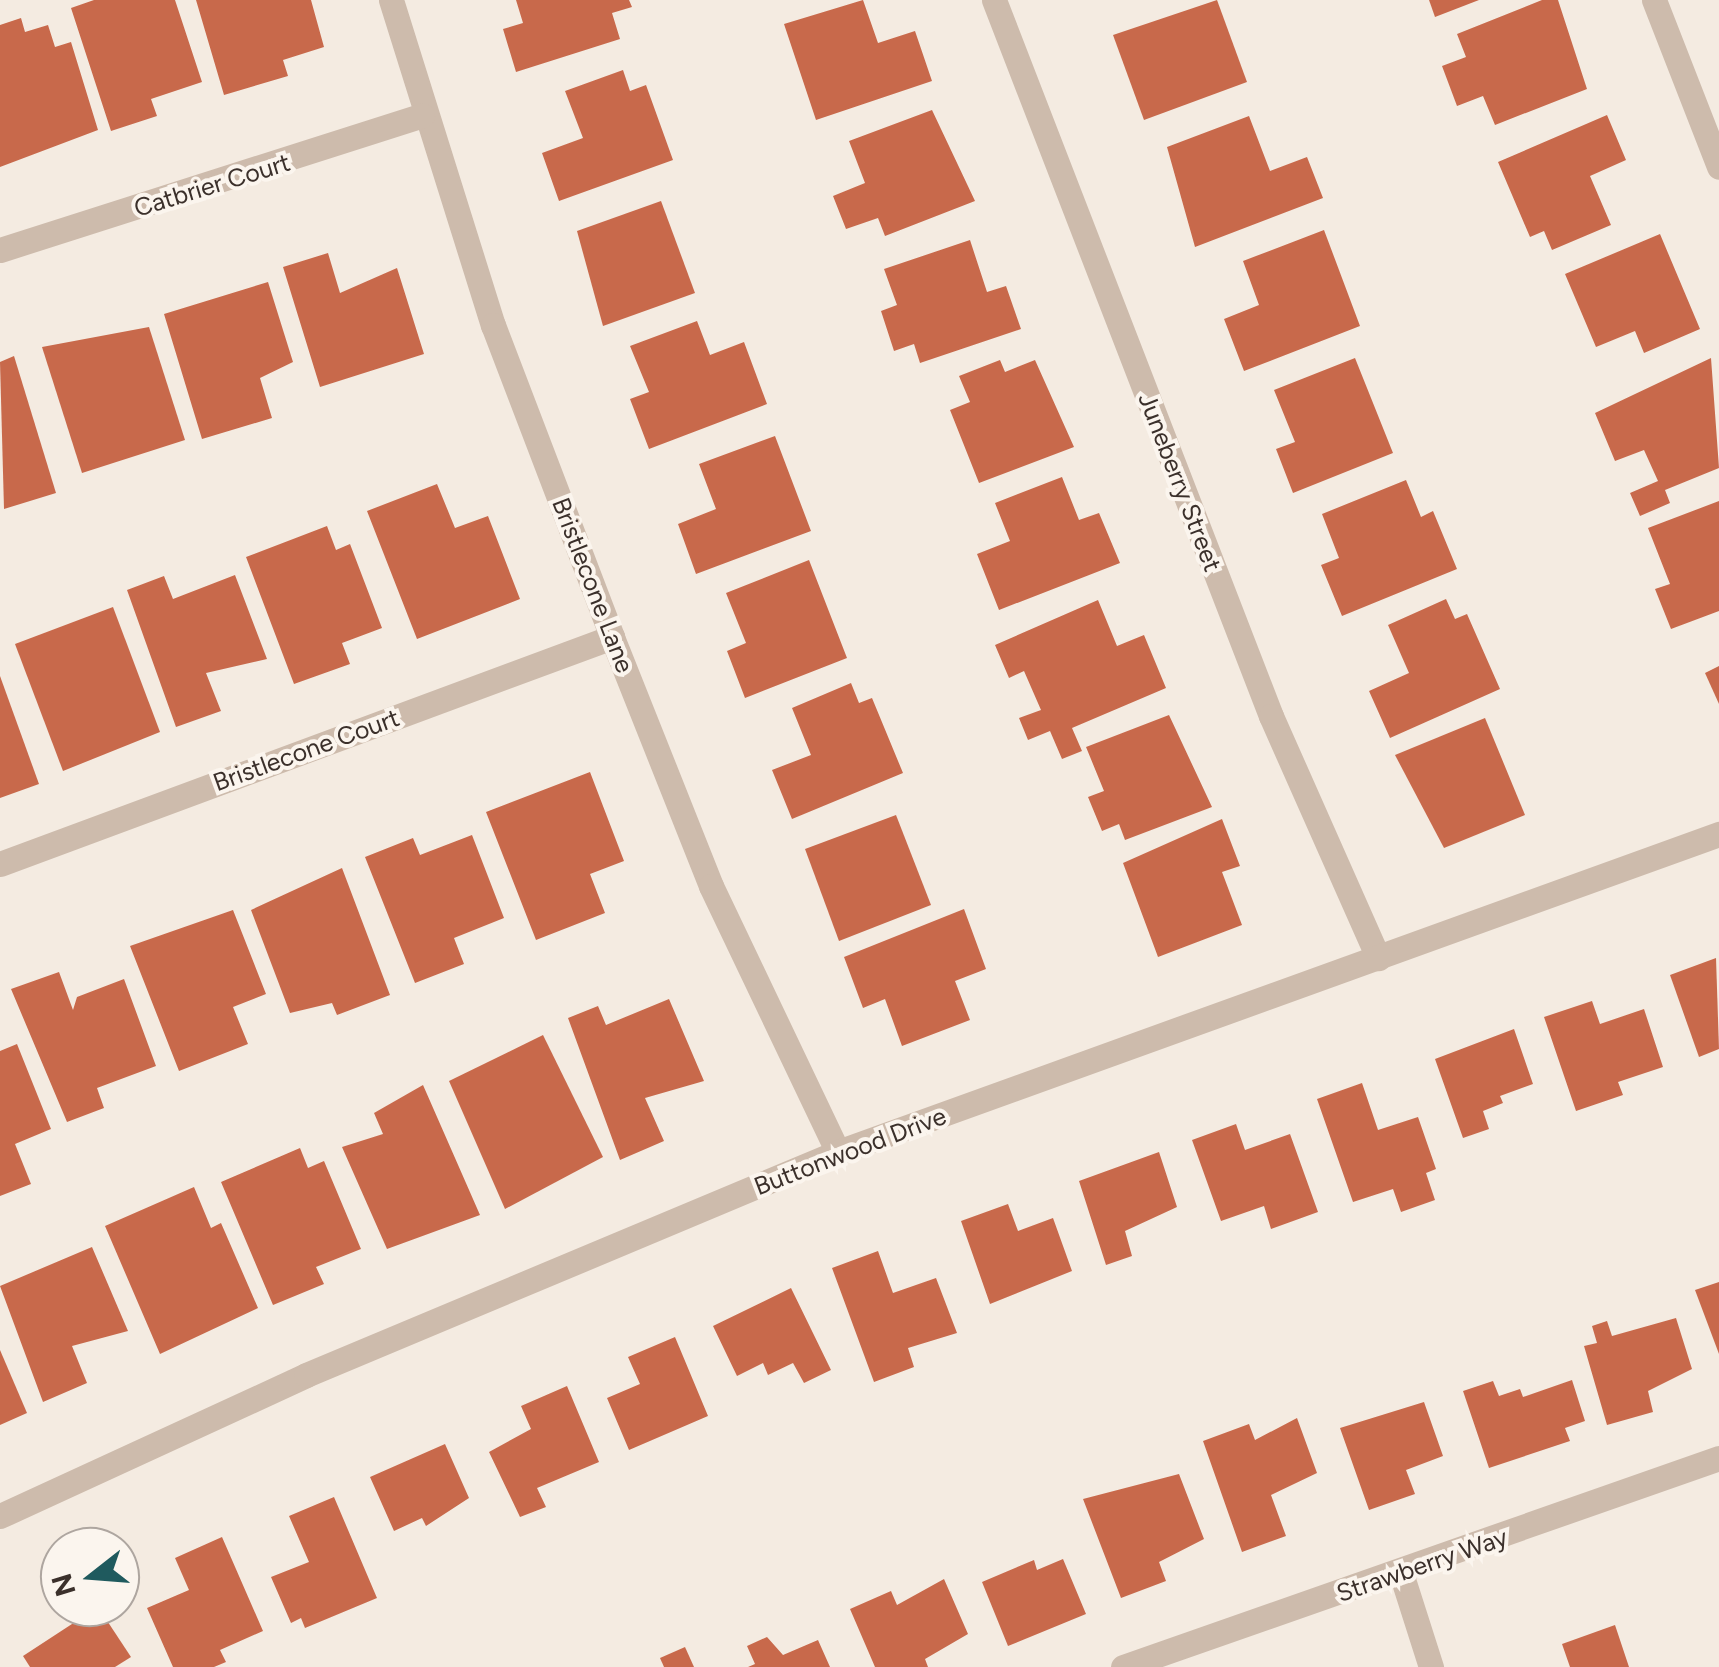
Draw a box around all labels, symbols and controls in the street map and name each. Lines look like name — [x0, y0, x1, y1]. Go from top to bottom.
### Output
street label: Catbrier Court — [130, 147, 294, 223]
street label: Juneberry Street — [1132, 388, 1228, 576]
street label: Bristlecone Lane — [546, 493, 640, 677]
street label: Bristlecone Court — [209, 702, 403, 798]
street label: Buttonwood Drive — [750, 1101, 950, 1201]
street label: Strawberry Way — [1333, 1522, 1511, 1608]
north arrow — [40, 1527, 140, 1627]
text: N — [44, 1570, 83, 1601]

